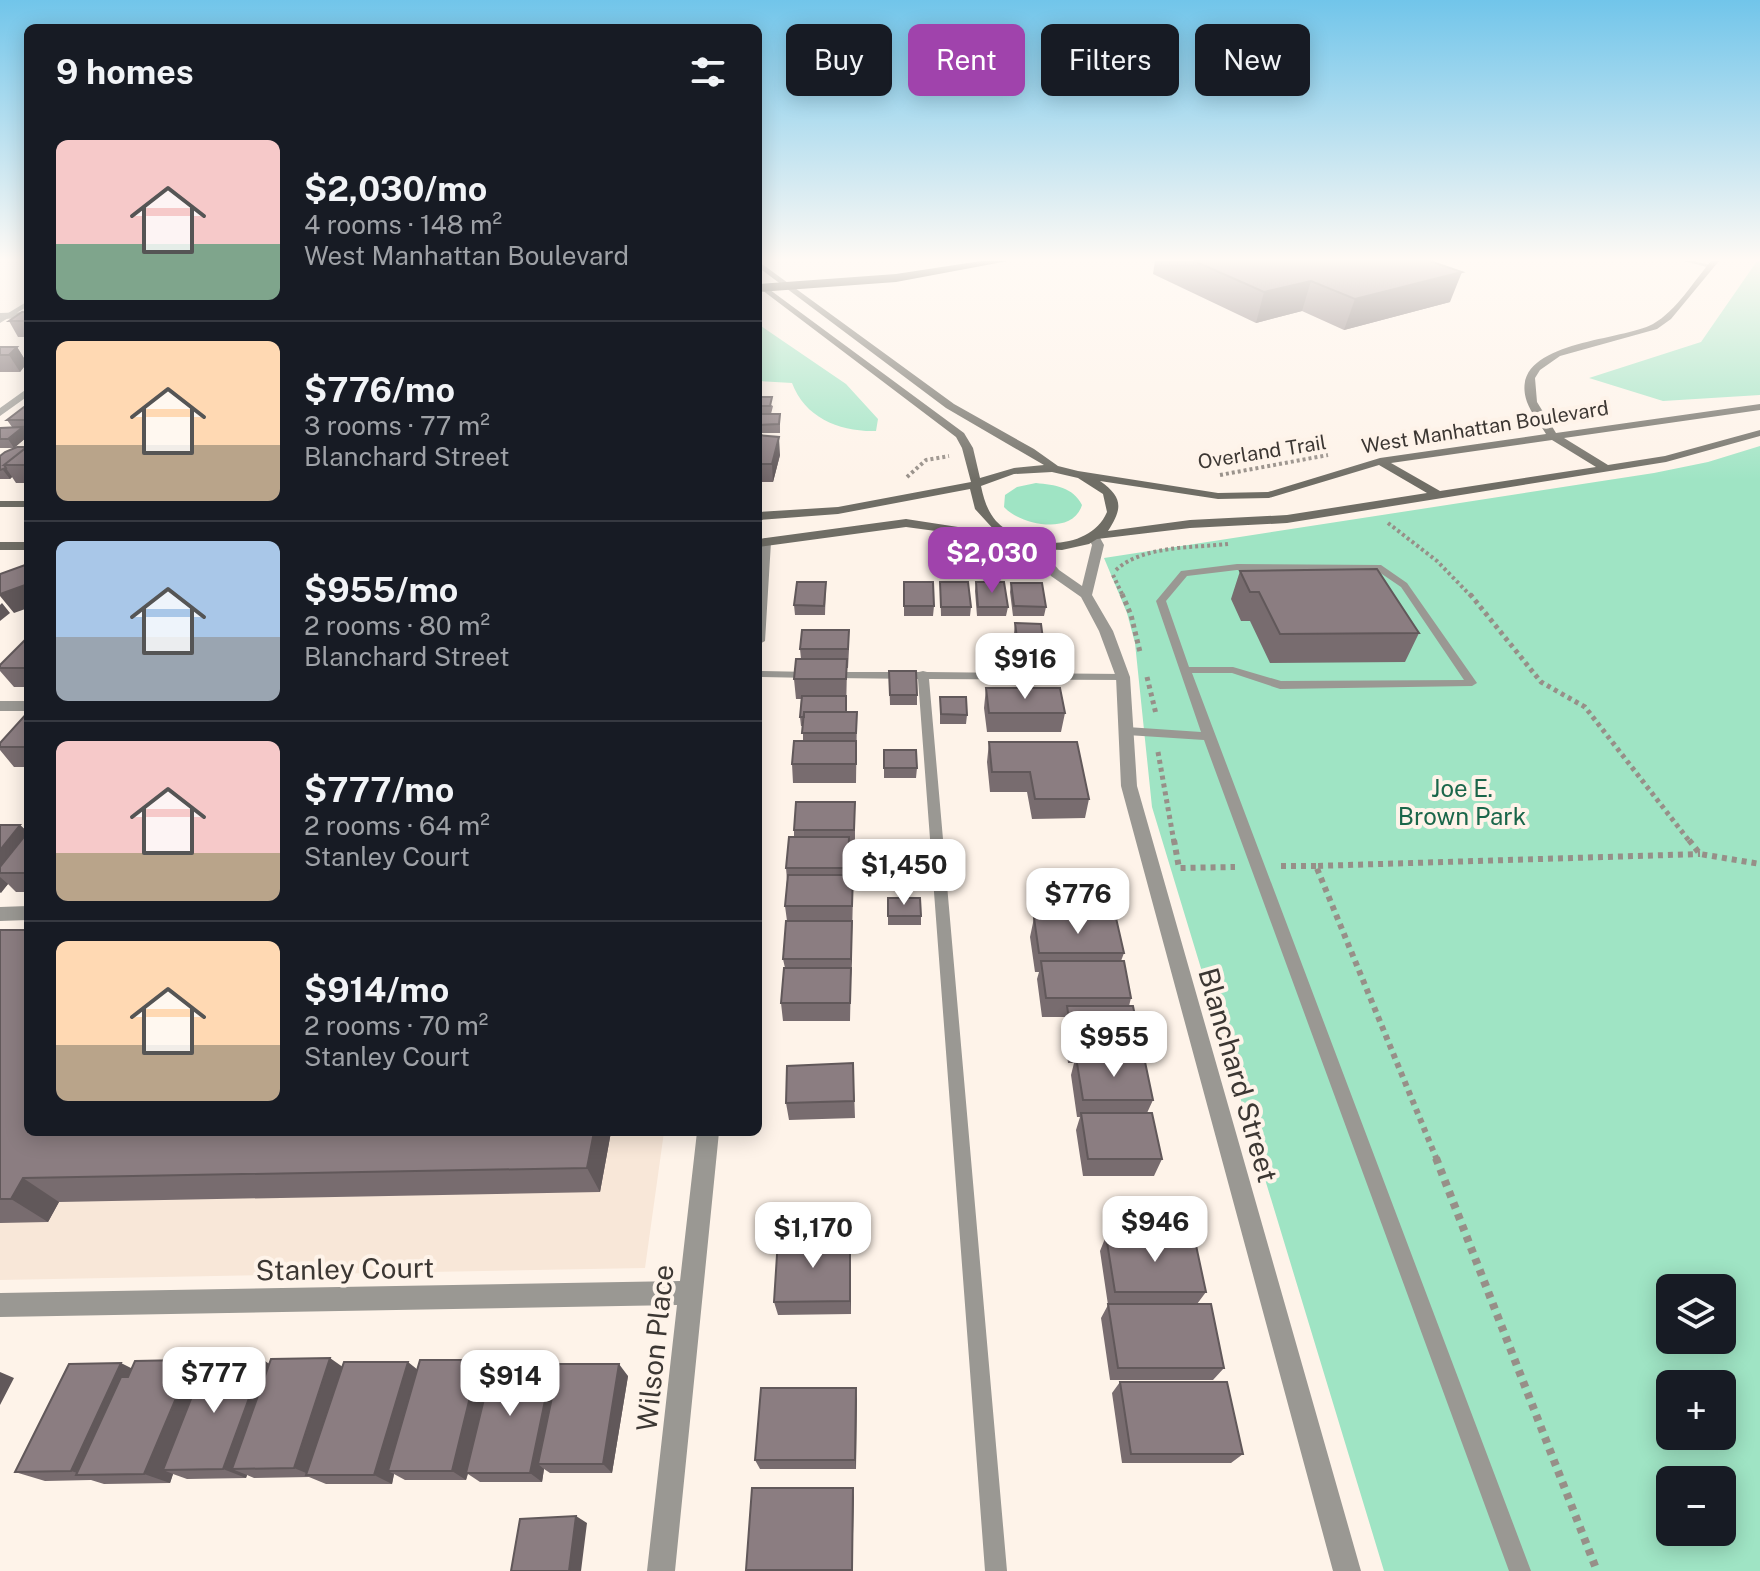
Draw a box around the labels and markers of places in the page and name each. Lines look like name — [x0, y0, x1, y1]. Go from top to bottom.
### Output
pin: $2,030 — [927, 527, 1057, 595]
pin: $916 — [978, 633, 1072, 701]
pin: $1,450 — [839, 839, 969, 907]
pin: $776 — [1031, 868, 1125, 936]
pin: $955 — [1067, 1011, 1161, 1079]
pin: $946 — [1108, 1196, 1202, 1264]
pin: $1,170 — [748, 1202, 878, 1270]
pin: $777 — [167, 1347, 261, 1415]
pin: $914 — [463, 1350, 557, 1418]

